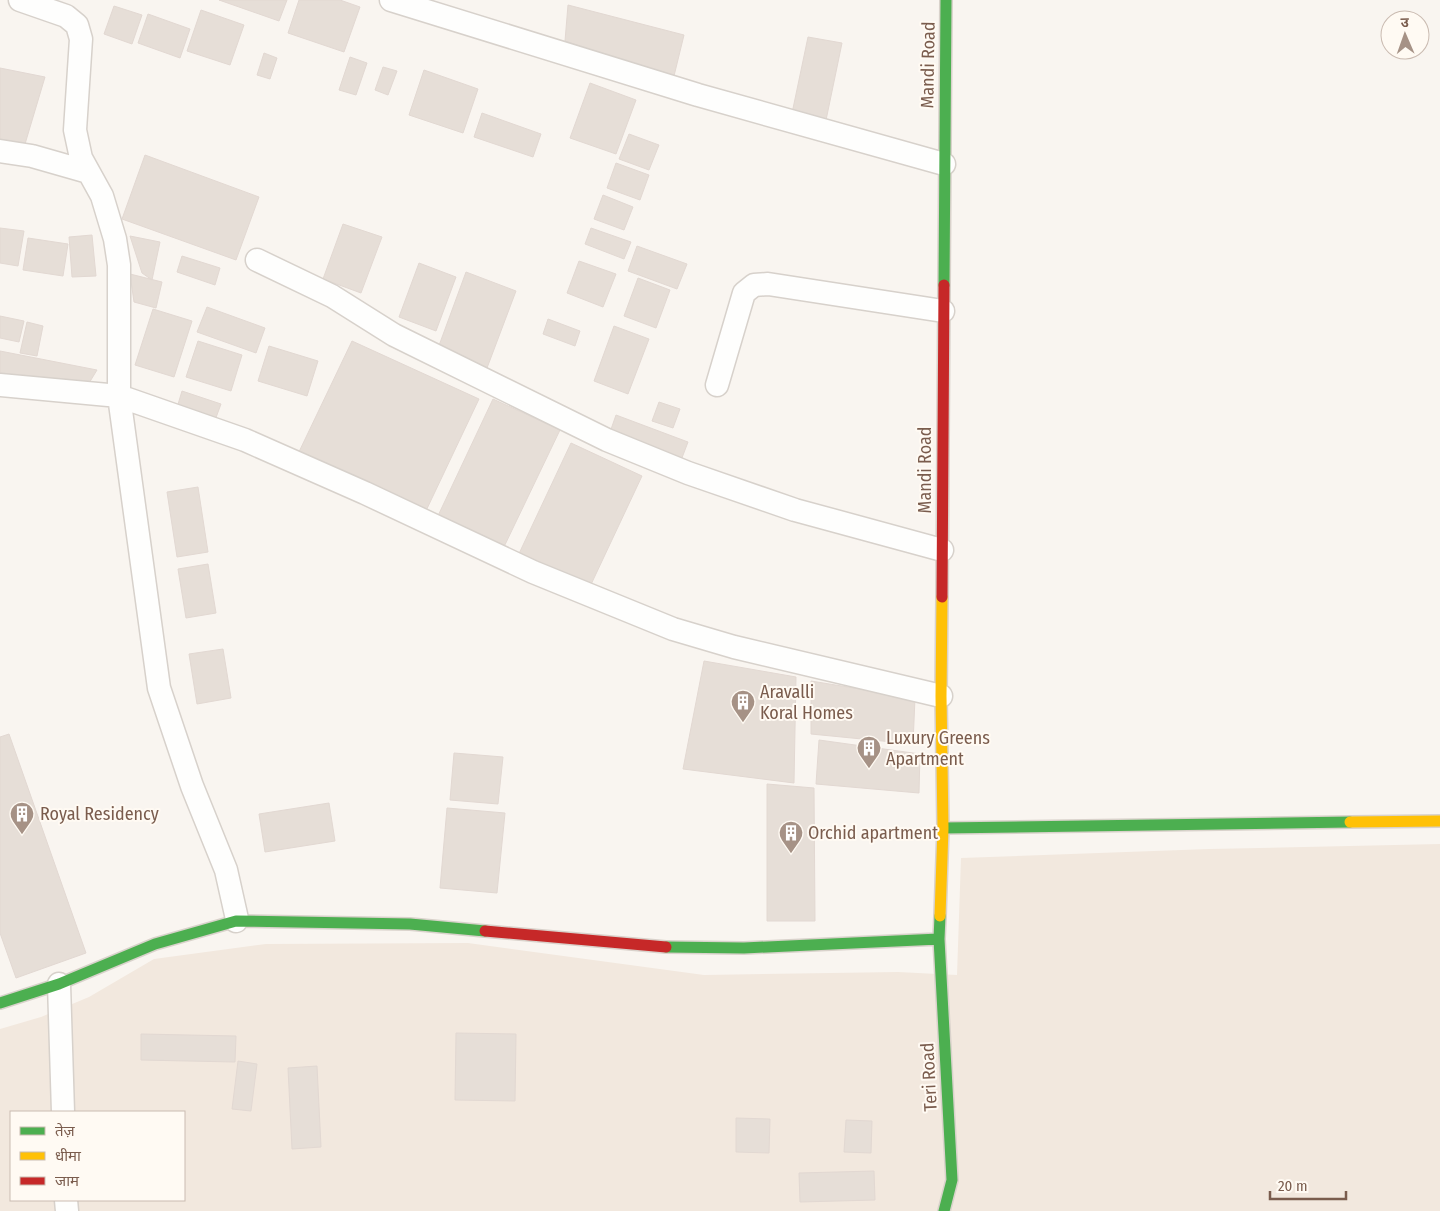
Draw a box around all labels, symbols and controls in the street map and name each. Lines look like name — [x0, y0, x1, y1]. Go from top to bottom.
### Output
north arrow — [1380, 10, 1430, 60]
text: उ — [1400, 14, 1410, 31]
street label: Mandi Road — [916, 21, 940, 109]
street label: Mandi Road — [914, 427, 936, 513]
place label: Aravalli Koral Homes — [760, 681, 853, 724]
building icon: Aravalli Koral Homes — [730, 689, 756, 723]
place label: Luxury Greens Apartment — [886, 727, 990, 770]
building icon: Luxury Greens Apartment — [856, 735, 882, 769]
building icon: Royal Residency — [9, 801, 35, 835]
place label: Royal Residency — [40, 803, 159, 825]
building icon: Orchid apartment — [778, 820, 804, 854]
place label: Orchid apartment — [808, 822, 938, 844]
street label: Teri Road — [916, 1042, 942, 1112]
legend — [10, 1111, 185, 1201]
text: तेज़ — [55, 1122, 76, 1140]
text: धीमा — [55, 1147, 82, 1165]
scale bar — [1270, 1168, 1346, 1200]
text: जाम — [55, 1172, 80, 1190]
text: 20 m — [1278, 1177, 1308, 1195]

